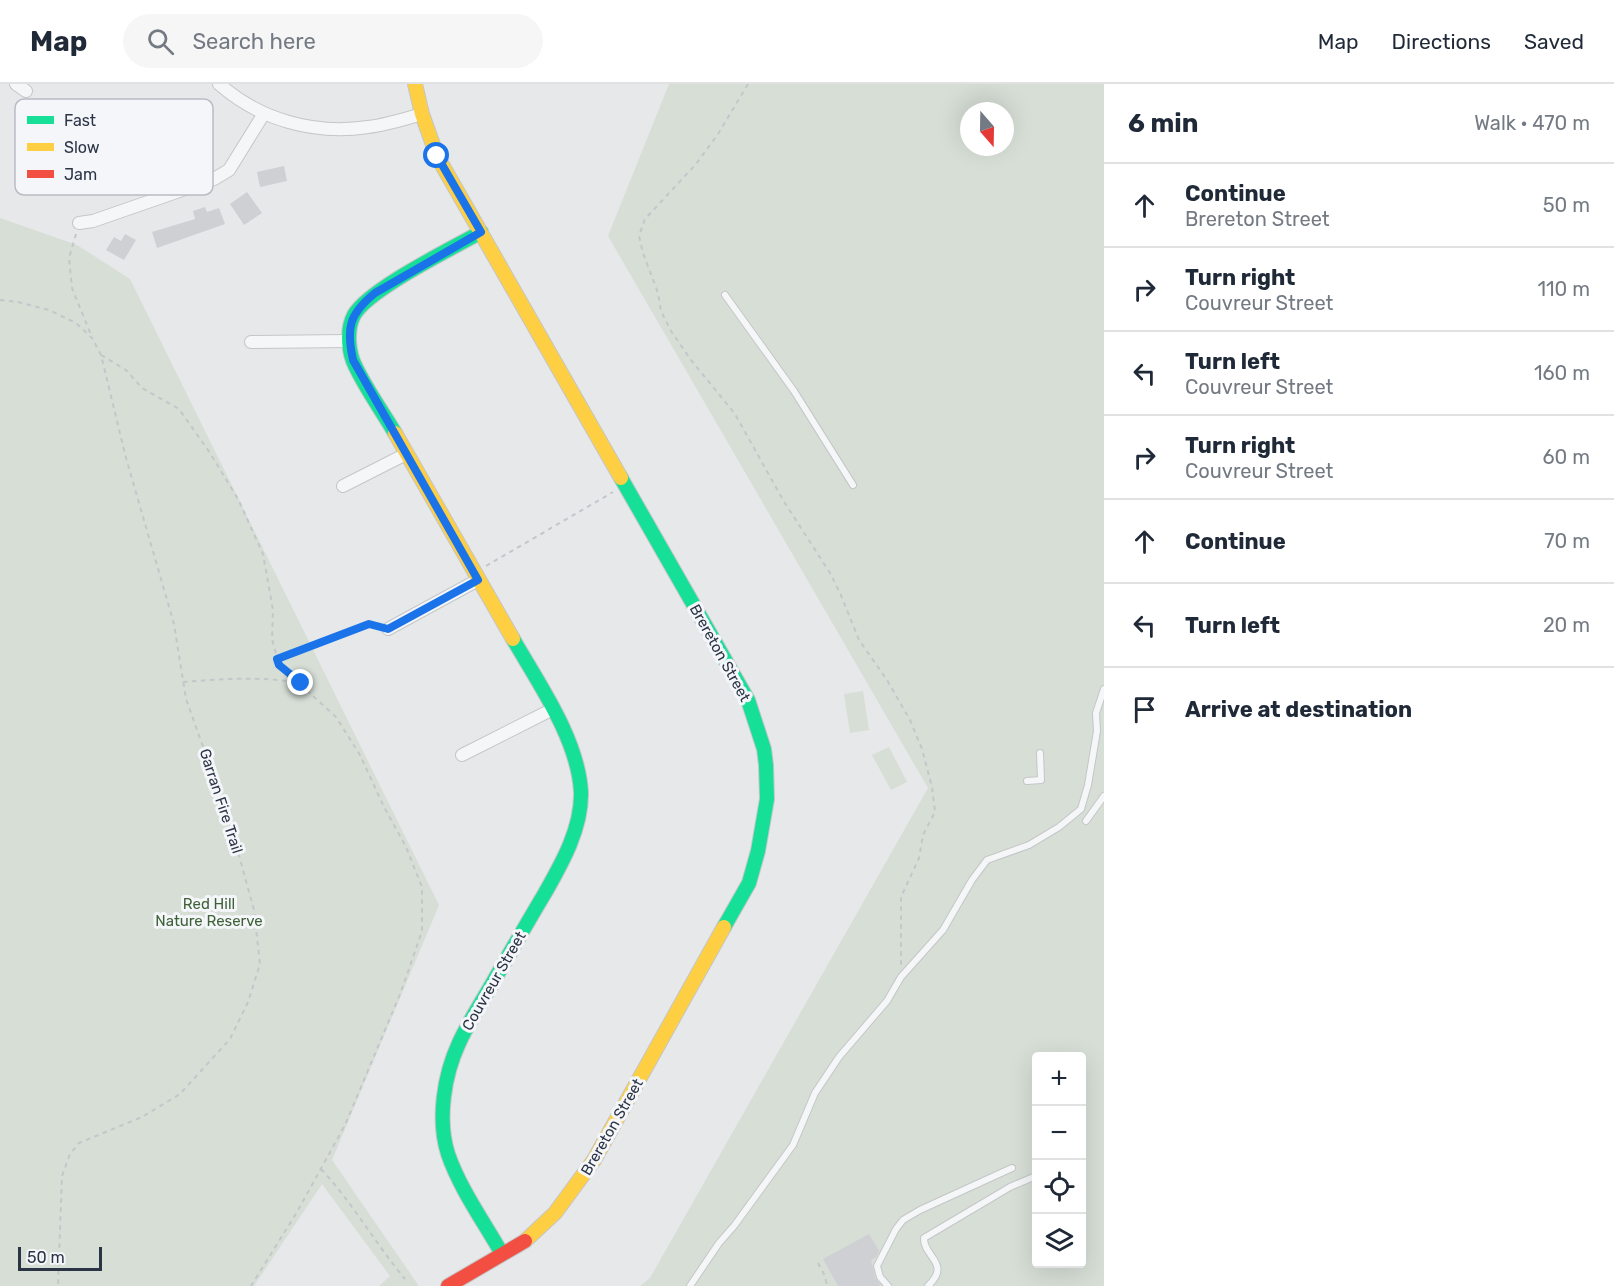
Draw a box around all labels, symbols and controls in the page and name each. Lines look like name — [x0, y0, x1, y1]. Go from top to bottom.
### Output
search box — [123, 14, 543, 68]
text: Map — [30, 25, 87, 58]
icon: search — [144, 25, 177, 58]
text: Search here — [192, 28, 316, 55]
text: Map — [1318, 29, 1359, 54]
text: Directions — [1392, 29, 1491, 54]
text: Saved — [1524, 29, 1584, 54]
legend — [15, 99, 213, 195]
north arrow — [960, 102, 1014, 156]
text: 6 min — [1128, 108, 1198, 139]
text: Fast — [64, 111, 96, 130]
text: Walk · 470 m — [1474, 111, 1590, 135]
text: Slow — [64, 138, 100, 157]
route start — [423, 142, 449, 168]
text: Jam — [64, 165, 97, 184]
text: Continue — [1185, 180, 1286, 207]
icon: ahead — [1128, 189, 1161, 222]
text: 50 m — [1543, 193, 1590, 217]
text: Brereton Street — [1185, 207, 1330, 231]
text: Turn right — [1185, 264, 1295, 291]
icon: right — [1128, 273, 1161, 306]
text: 110 m — [1538, 277, 1590, 301]
text: Couvreur Street — [1185, 291, 1333, 315]
text: Turn left — [1185, 348, 1280, 375]
icon: left — [1128, 357, 1161, 390]
text: 160 m — [1534, 361, 1590, 385]
text: Couvreur Street — [1185, 375, 1333, 399]
text: Turn right — [1185, 432, 1295, 459]
icon: right — [1128, 441, 1161, 474]
text: 60 m — [1543, 445, 1590, 469]
text: Couvreur Street — [1185, 459, 1333, 483]
icon: ahead — [1128, 525, 1161, 558]
text: Continue — [1185, 528, 1286, 555]
text: 70 m — [1544, 529, 1590, 553]
street label: Brereton Street — [686, 601, 754, 705]
icon: left — [1128, 609, 1161, 642]
text: Turn left — [1185, 612, 1280, 639]
text: 20 m — [1543, 613, 1590, 637]
route end — [287, 669, 313, 695]
icon: arrive — [1128, 693, 1161, 726]
text: Arrive at destination — [1185, 696, 1412, 723]
street label: Garran Fire Trail — [196, 746, 246, 856]
park label: Red Hill Nature Reserve — [155, 895, 263, 930]
street label: Couvreur Street — [458, 928, 530, 1034]
map controls — [1032, 1052, 1086, 1268]
button: + — [1032, 1052, 1086, 1106]
street label: Brereton Street — [577, 1075, 647, 1178]
button: − — [1032, 1106, 1086, 1160]
button: locate — [1032, 1160, 1086, 1214]
button: layers — [1032, 1214, 1086, 1268]
scale bar — [18, 1244, 102, 1272]
text: 50 m — [27, 1248, 65, 1267]

